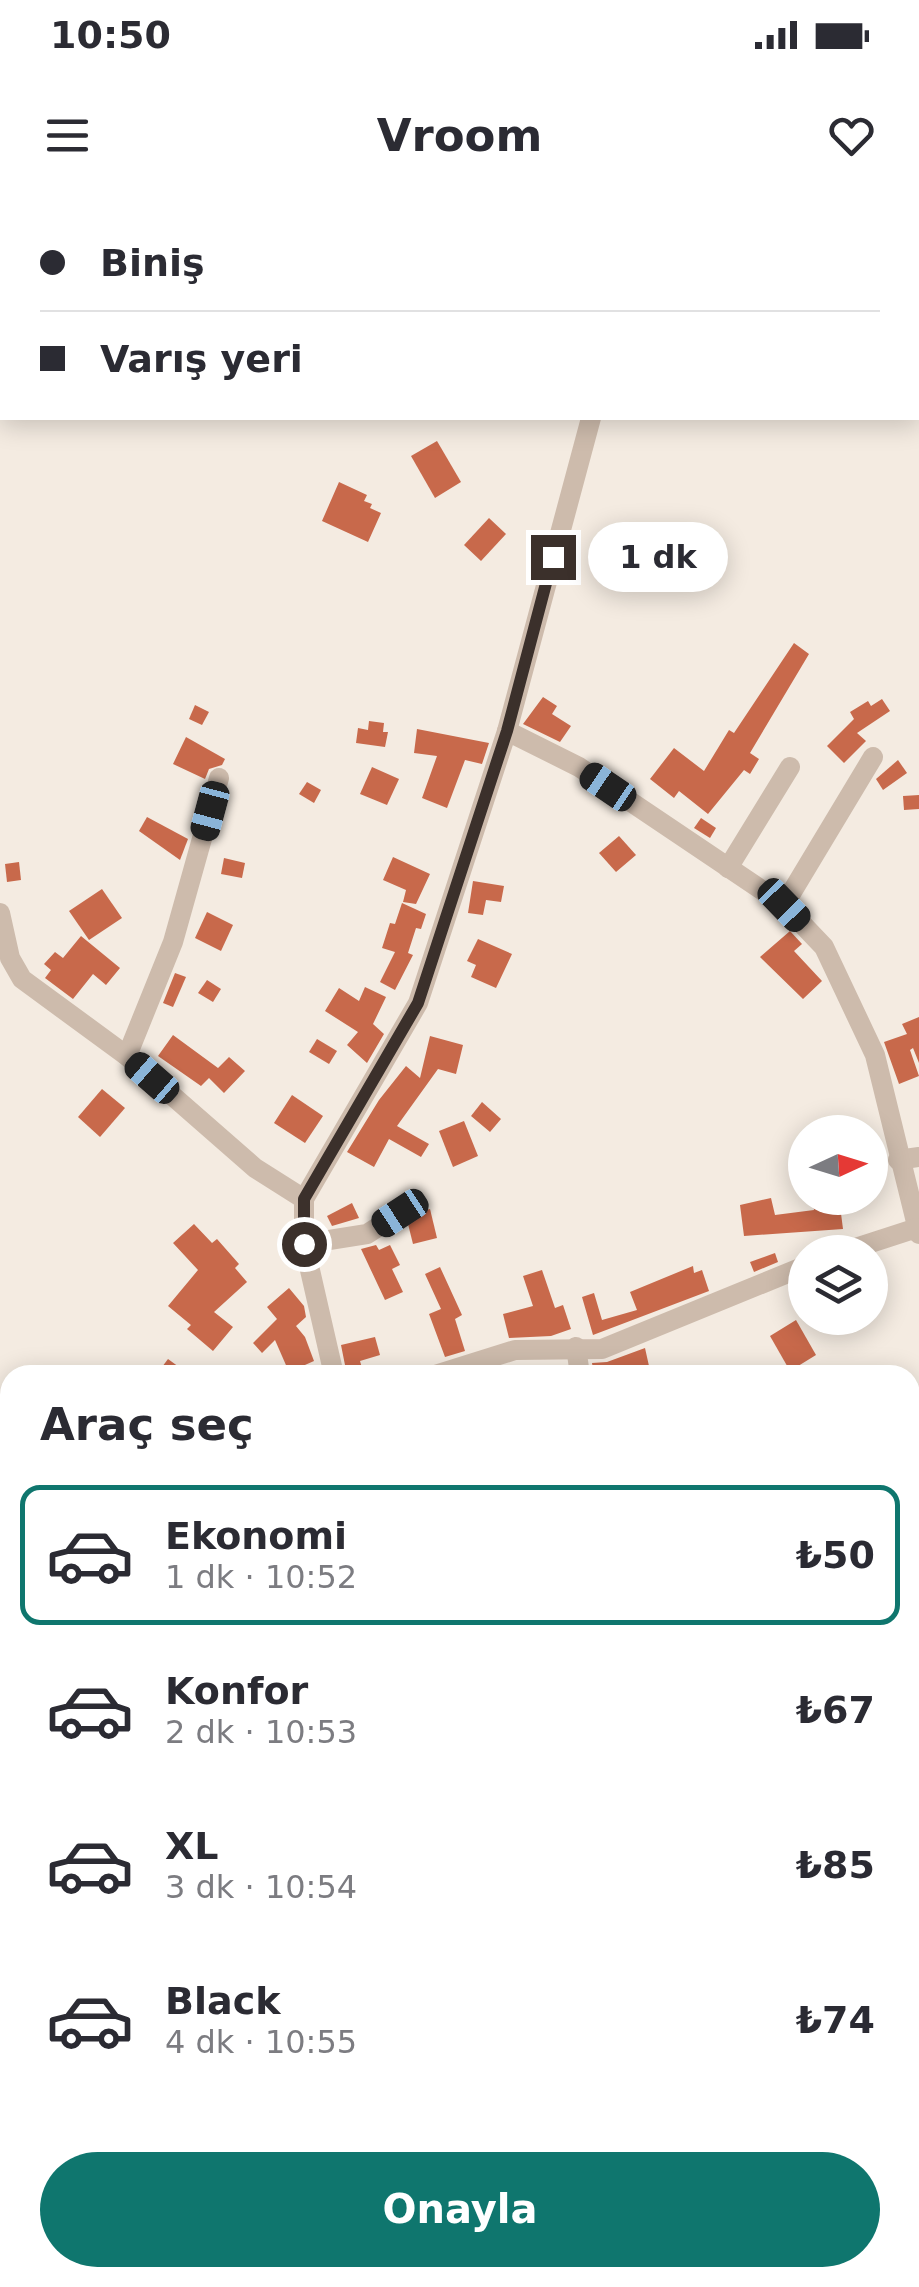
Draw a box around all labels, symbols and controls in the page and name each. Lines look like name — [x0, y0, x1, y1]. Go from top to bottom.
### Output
text: 10:50 — [50, 13, 171, 57]
icon: menu — [40, 108, 95, 163]
icon: heart — [824, 108, 879, 163]
text: Vroom — [377, 109, 542, 162]
text: Biniş — [100, 241, 205, 285]
text: Varış yeri — [100, 337, 303, 381]
callout: 1 dk — [588, 522, 728, 592]
route end — [531, 535, 576, 580]
text: 1 dk — [619, 538, 697, 576]
car — [575, 758, 641, 816]
car — [188, 778, 232, 844]
car — [752, 873, 816, 937]
car — [120, 1047, 184, 1109]
north arrow — [788, 1115, 888, 1215]
map controls — [788, 1115, 888, 1335]
car — [367, 1184, 433, 1242]
route start — [282, 1222, 327, 1267]
button: layers — [788, 1235, 888, 1335]
text: Araç seç — [40, 1398, 254, 1451]
icon: car — [45, 1510, 135, 1600]
text: Ekonomi — [165, 1514, 347, 1558]
text: ₺50 — [796, 1533, 875, 1577]
text: 1 dk · 10:52 — [165, 1558, 357, 1596]
icon: car — [45, 1665, 135, 1755]
text: Konfor — [165, 1669, 308, 1713]
text: ₺67 — [796, 1688, 875, 1732]
text: 2 dk · 10:53 — [165, 1713, 357, 1751]
icon: car — [45, 1820, 135, 1910]
text: XL — [165, 1824, 219, 1868]
text: ₺85 — [796, 1843, 875, 1887]
text: 3 dk · 10:54 — [165, 1868, 357, 1906]
icon: car — [45, 1975, 135, 2065]
text: Black — [165, 1979, 280, 2023]
text: ₺74 — [796, 1998, 875, 2042]
text: 4 dk · 10:55 — [165, 2023, 357, 2061]
button: Onayla — [40, 2152, 880, 2267]

